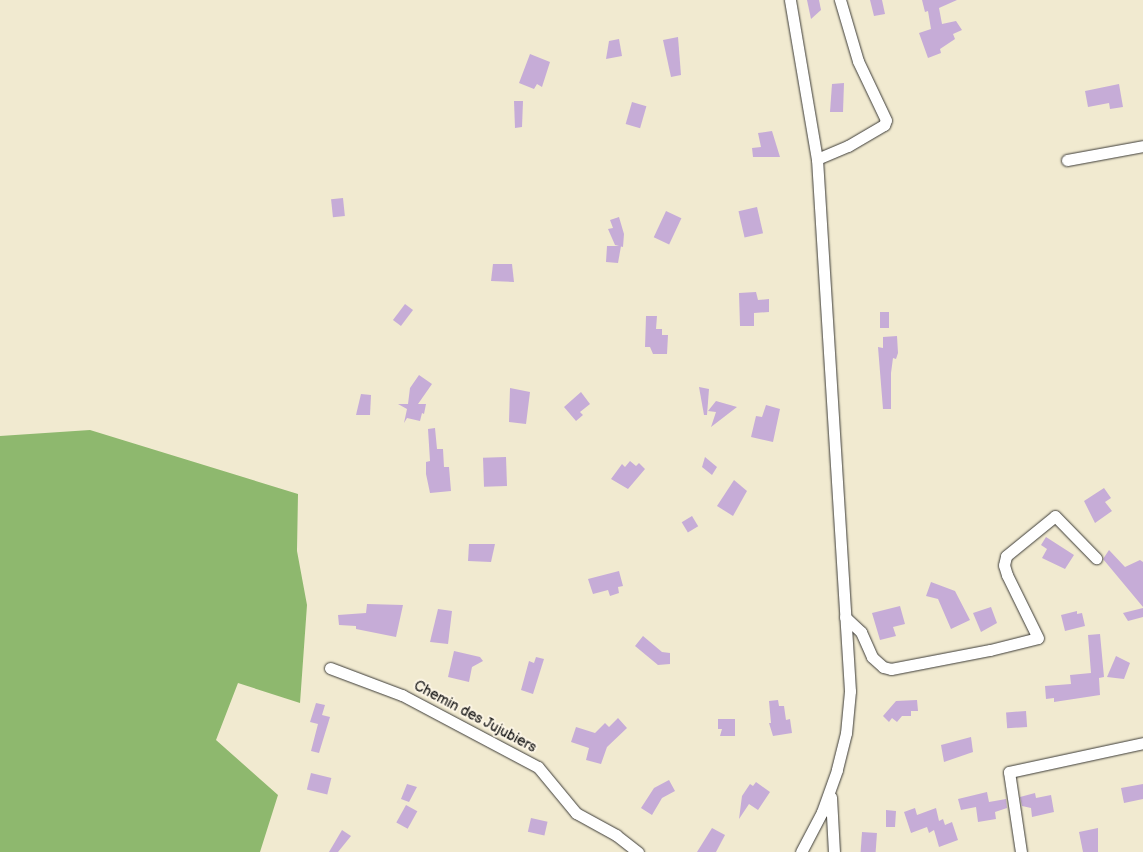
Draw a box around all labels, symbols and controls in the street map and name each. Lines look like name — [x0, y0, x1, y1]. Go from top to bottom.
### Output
street label: Chemin des Jujubiers — [410, 677, 540, 757]

